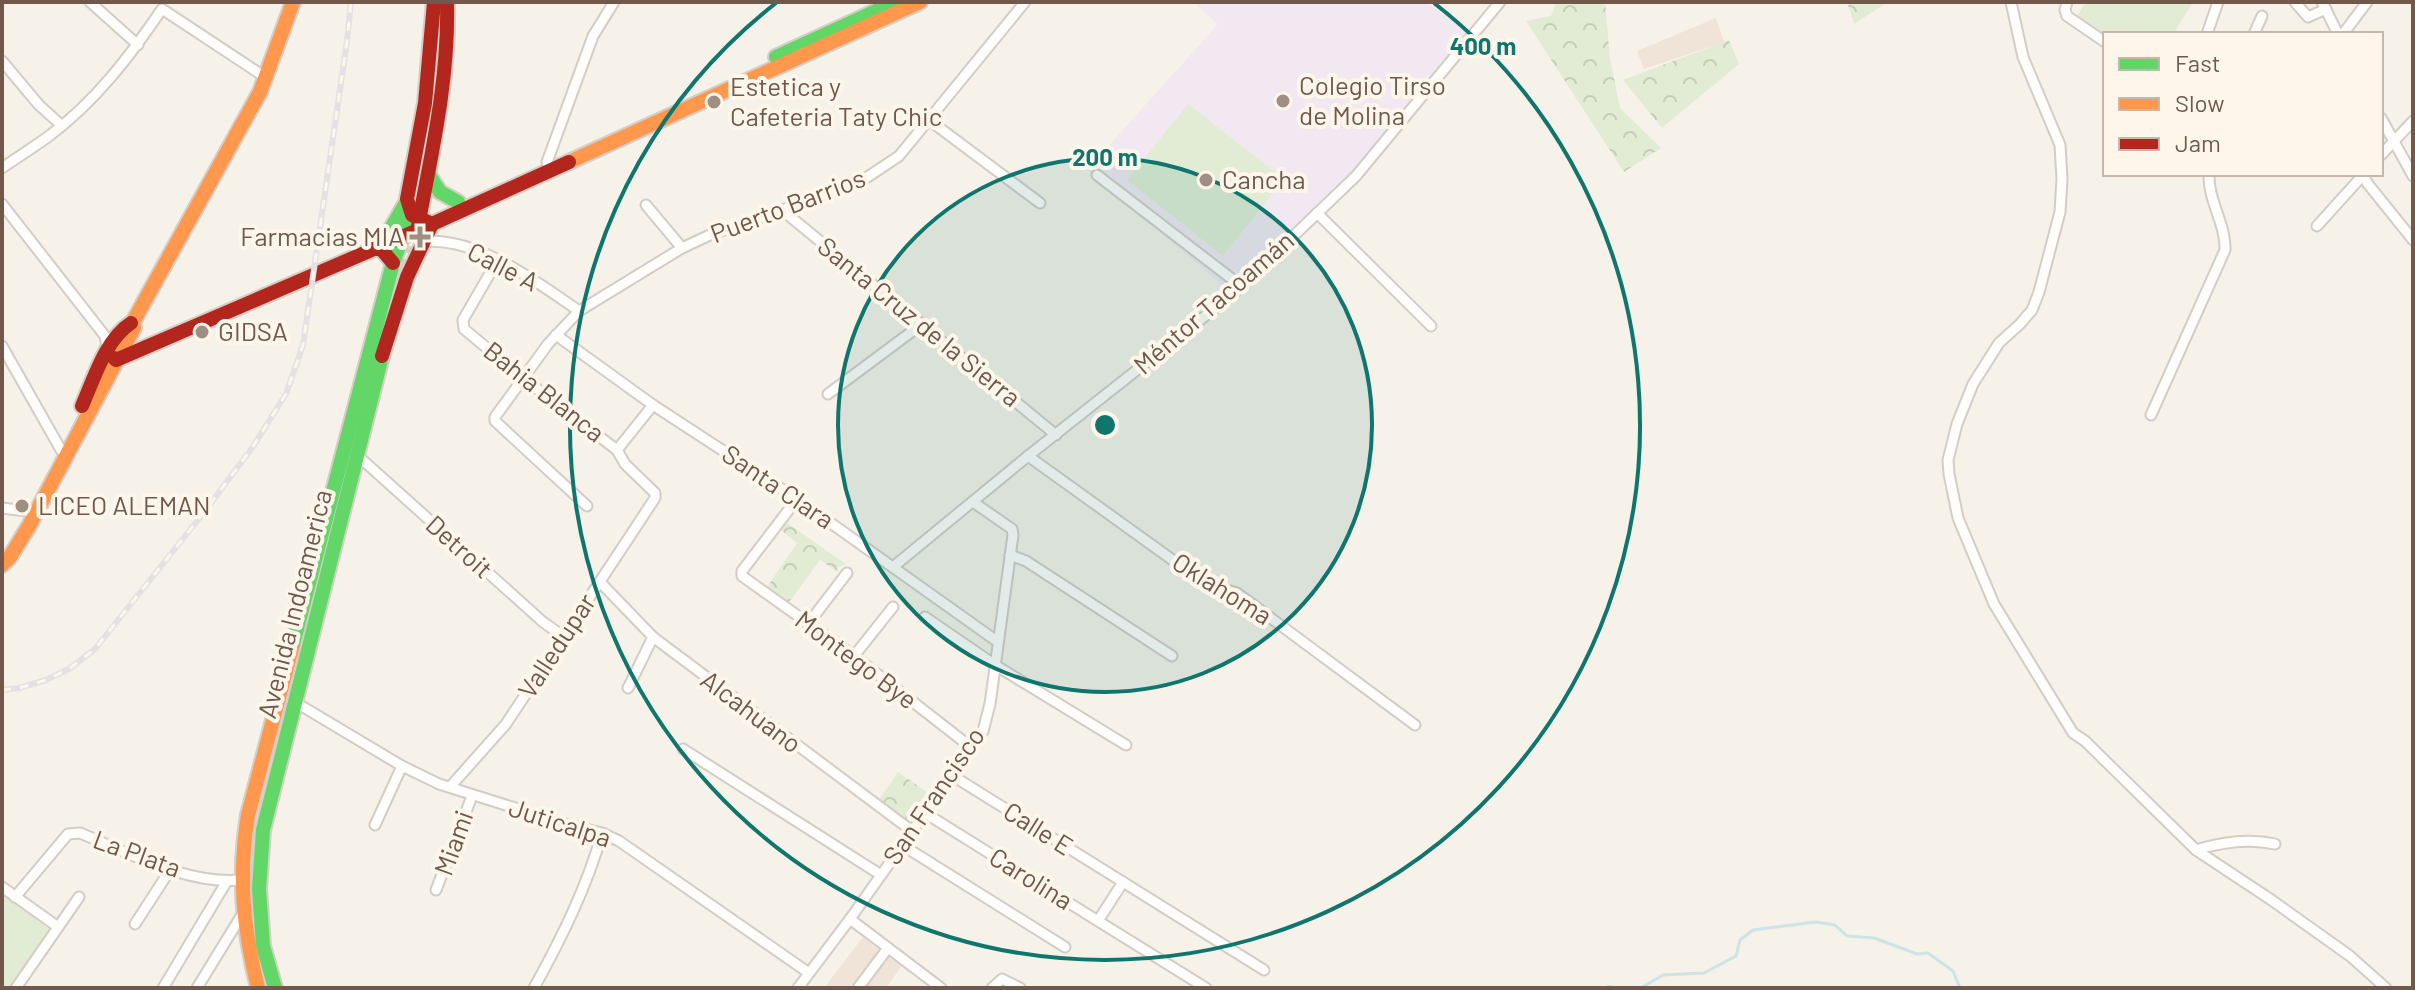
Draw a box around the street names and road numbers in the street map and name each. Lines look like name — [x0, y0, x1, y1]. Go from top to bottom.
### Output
street label: Puerto Barrios — [706, 161, 869, 248]
street label: Méntor Tacoamán — [1127, 224, 1299, 380]
street label: Santa Cruz de la Sierra — [812, 230, 1028, 412]
street label: Calle A — [463, 235, 544, 297]
street label: Bahia Blanca — [478, 334, 612, 448]
street label: Santa Clara — [717, 437, 841, 534]
street label: Avenida Indoamerica — [250, 486, 337, 721]
street label: Detroit — [420, 508, 500, 584]
street label: Oklahoma — [1167, 545, 1278, 630]
street label: Valledupar — [510, 587, 601, 703]
street label: Montego Bye — [790, 603, 924, 715]
street label: Alcahuano — [696, 663, 808, 759]
street label: San Francisco — [875, 721, 990, 870]
street label: Juticalpa — [506, 791, 615, 853]
street label: Calle E — [999, 795, 1079, 861]
street label: Miami — [427, 806, 479, 879]
street label: La Plata — [90, 823, 185, 883]
street label: Carolina — [984, 840, 1079, 915]

